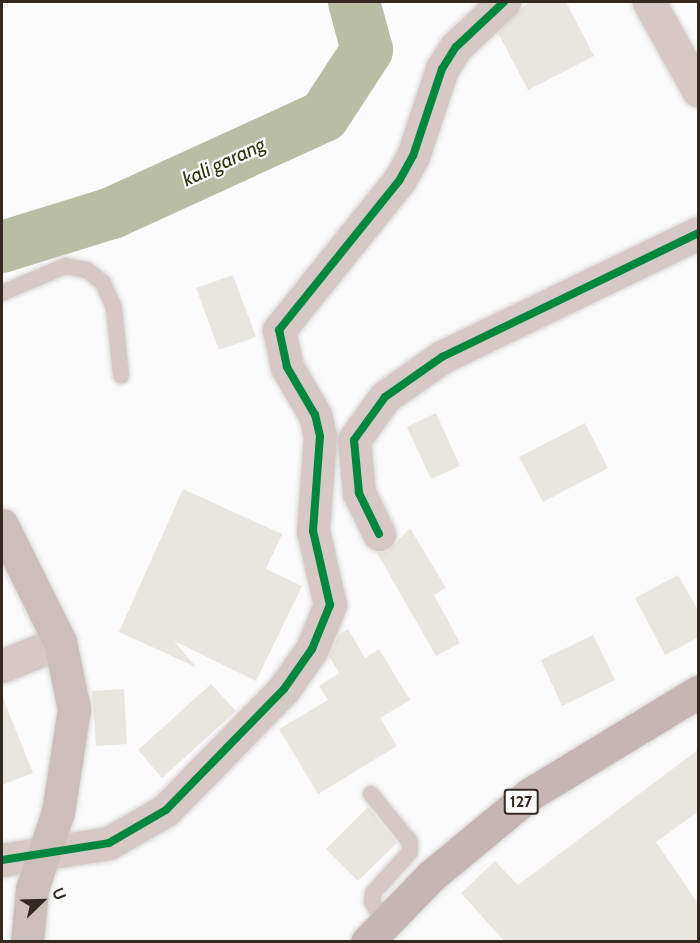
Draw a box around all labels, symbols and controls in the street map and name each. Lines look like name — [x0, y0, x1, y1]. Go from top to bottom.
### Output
water label: kali garang — [179, 132, 269, 192]
road number: 127 — [503, 789, 539, 815]
north arrow — [12, 871, 72, 931]
text: U — [48, 885, 70, 903]

